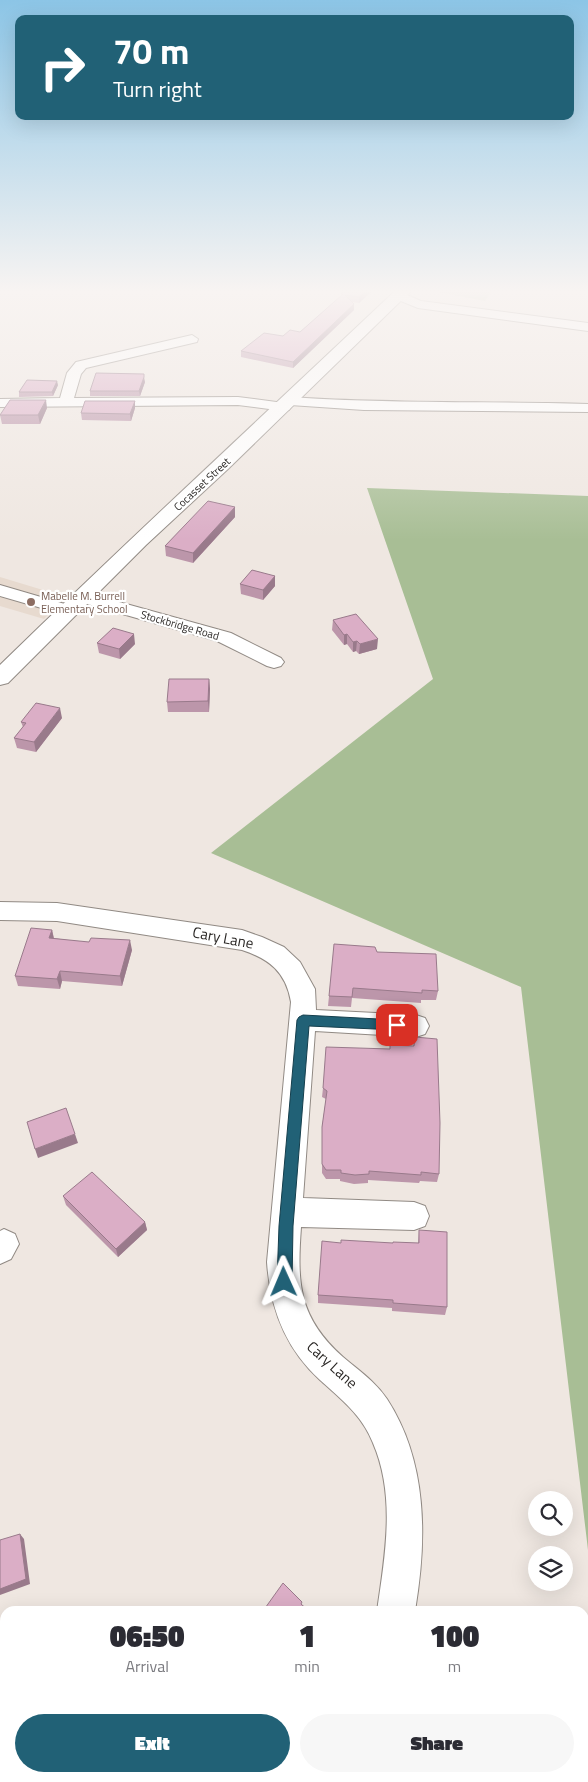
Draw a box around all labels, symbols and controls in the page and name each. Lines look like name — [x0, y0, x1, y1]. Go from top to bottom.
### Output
text: 70 m — [113, 24, 189, 78]
icon: right — [30, 35, 95, 100]
text: Turn right — [113, 72, 202, 106]
street label: Cocasset Street — [170, 453, 234, 515]
place label: Mabelle M. Burrell Elementary School — [41, 588, 128, 617]
marker: Mabelle M. Burrell Elementary School — [25, 596, 37, 608]
street label: Stockbridge Road — [139, 606, 221, 644]
street label: Cary Lane — [191, 920, 256, 955]
pin — [376, 1004, 418, 1046]
icon: arrive — [383, 1011, 411, 1039]
position arrow — [257, 1255, 309, 1307]
street label: Cary Lane — [302, 1335, 363, 1394]
map controls — [528, 1491, 573, 1591]
button: search — [528, 1491, 573, 1536]
button: layers — [528, 1546, 573, 1591]
text: 06:50 — [110, 1613, 184, 1659]
text: 1 — [299, 1613, 315, 1659]
text: 100 — [430, 1613, 479, 1659]
text: Arrival — [125, 1654, 169, 1678]
text: min — [294, 1654, 320, 1678]
text: m — [448, 1654, 461, 1678]
button: Exit — [15, 1714, 290, 1772]
button: Share — [300, 1714, 574, 1772]

